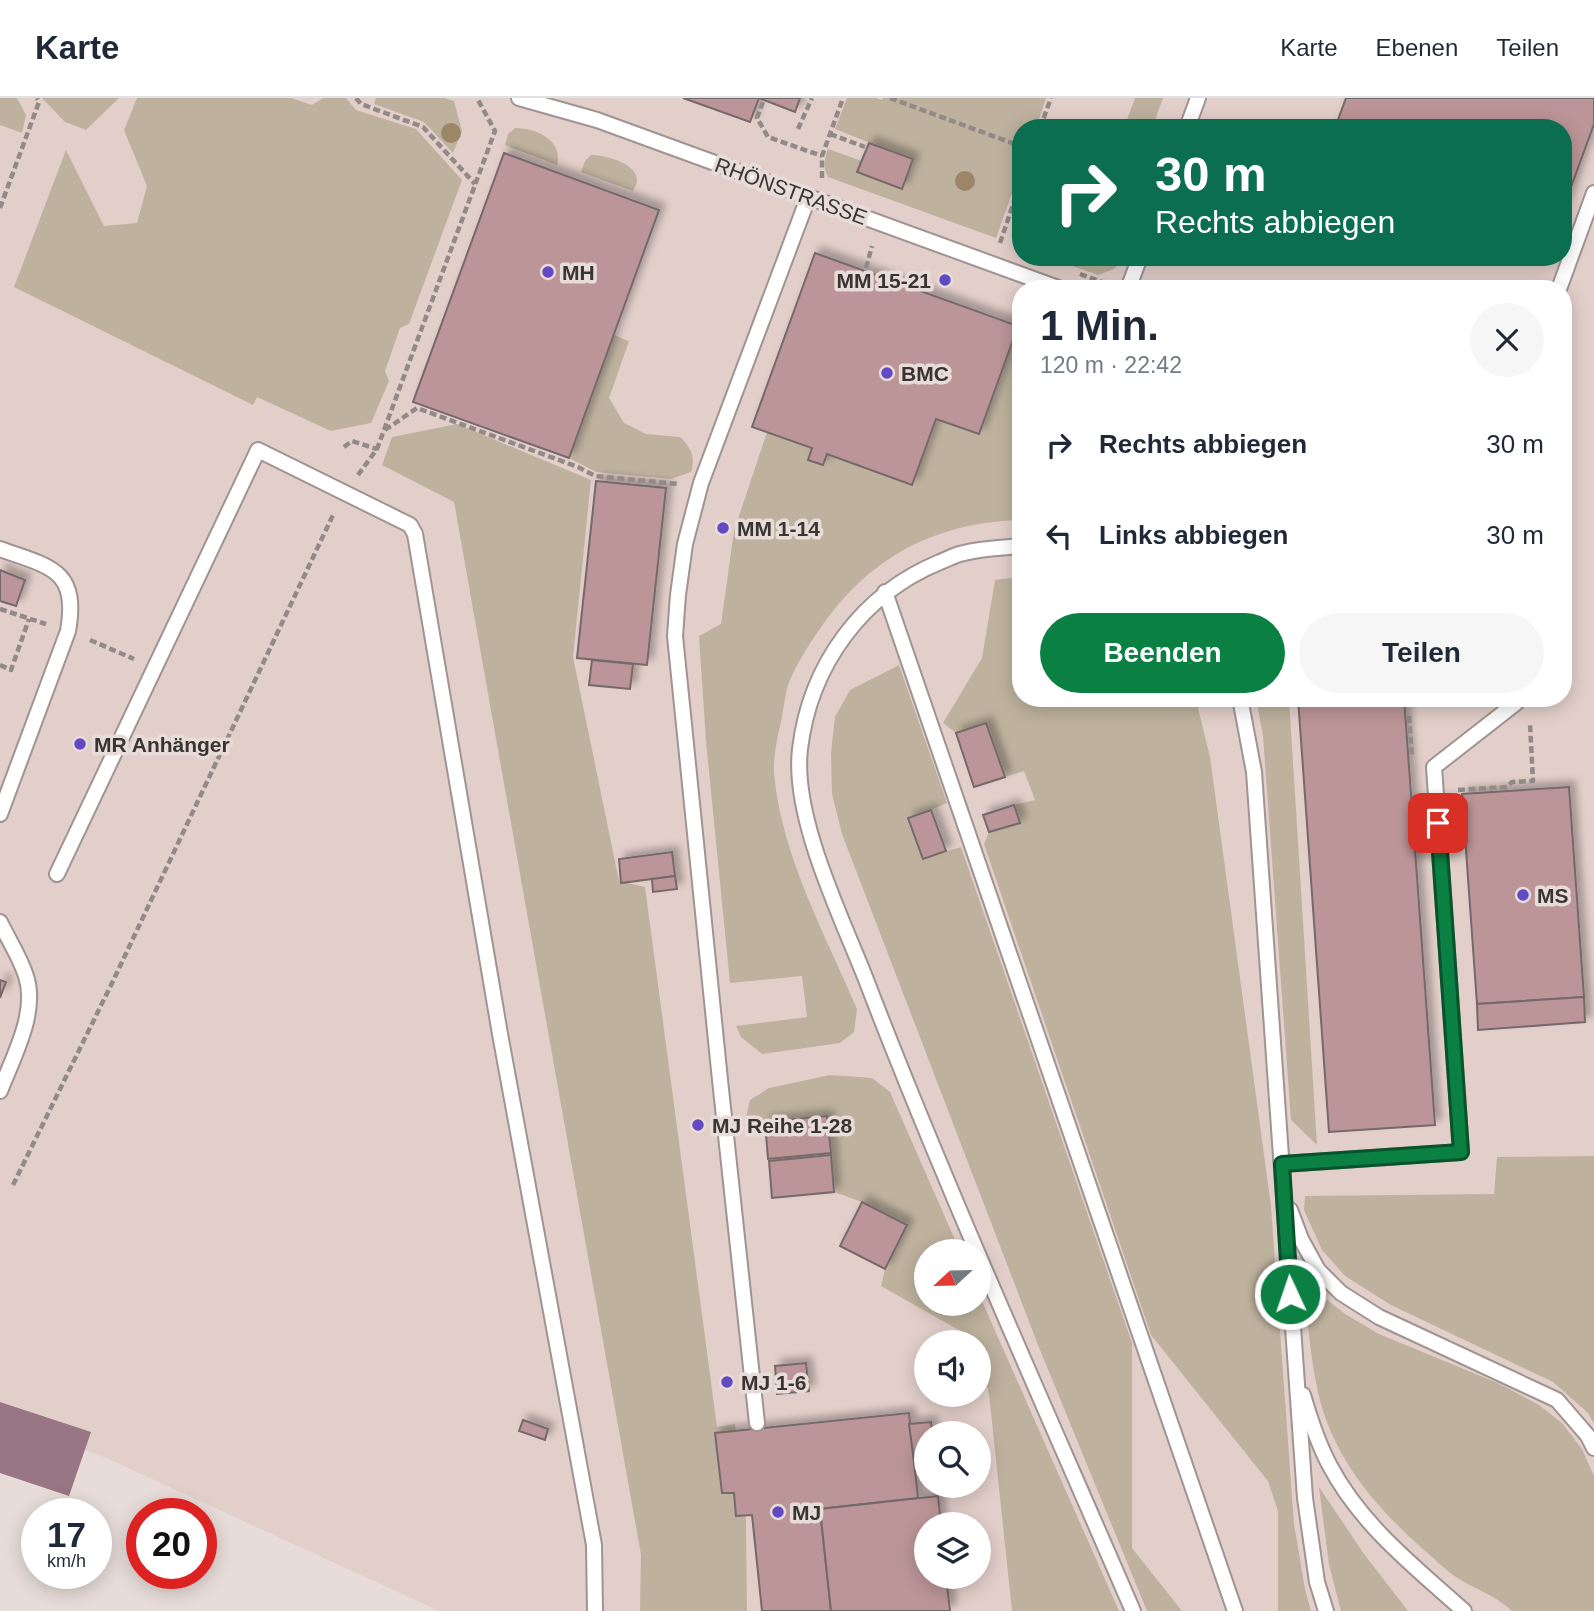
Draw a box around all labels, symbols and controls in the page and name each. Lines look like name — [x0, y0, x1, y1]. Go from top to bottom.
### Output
text: Karte — [35, 29, 119, 66]
text: Karte — [1280, 34, 1338, 61]
text: Ebenen — [1376, 34, 1458, 61]
text: Teilen — [1496, 34, 1559, 61]
icon: right — [1040, 147, 1131, 238]
text: 30 m — [1155, 147, 1267, 201]
street label: RHÖNSTRASSE — [712, 153, 870, 229]
text: Rechts abbiegen — [1155, 204, 1395, 240]
place label: MH — [562, 261, 595, 284]
marker: MH — [540, 264, 556, 280]
place label: MM 15-21 — [836, 269, 931, 292]
marker: MM 15-21 — [937, 272, 953, 288]
text: 1 Min. — [1040, 302, 1159, 349]
button: close — [1470, 303, 1544, 377]
text: 120 m · 22:42 — [1040, 352, 1182, 378]
place label: BMC — [901, 362, 949, 385]
marker: BMC — [879, 365, 895, 381]
icon: right — [1040, 426, 1078, 464]
text: Rechts abbiegen — [1099, 429, 1307, 459]
text: 30 m — [1486, 429, 1544, 459]
place label: MM 1-14 — [737, 517, 820, 540]
icon: left — [1040, 517, 1078, 555]
marker: MM 1-14 — [715, 520, 731, 536]
text: Links abbiegen — [1099, 520, 1288, 550]
text: 30 m — [1486, 520, 1544, 550]
button: Beenden — [1040, 613, 1285, 693]
button: Teilen — [1299, 613, 1544, 693]
place label: MR Anhänger — [94, 733, 230, 756]
marker: MR Anhänger — [72, 736, 88, 752]
pin — [1408, 793, 1468, 853]
icon: arrive — [1419, 804, 1457, 842]
place label: MS — [1537, 884, 1569, 907]
marker: MS — [1515, 887, 1531, 903]
place label: MJ Reihe 1-28 — [712, 1114, 852, 1137]
marker: MJ Reihe 1-28 — [690, 1117, 706, 1133]
north arrow — [914, 1239, 990, 1316]
map controls — [914, 1239, 991, 1589]
position arrow — [1253, 1257, 1327, 1331]
button: sound — [914, 1330, 991, 1407]
place label: MJ 1-6 — [741, 1371, 806, 1394]
marker: MJ 1-6 — [719, 1374, 735, 1390]
button: search — [914, 1421, 991, 1498]
speed limit sign: 20 — [126, 1498, 217, 1589]
place label: MJ — [792, 1501, 821, 1524]
marker: MJ — [770, 1504, 786, 1520]
button: layers — [914, 1512, 991, 1589]
text: 17 — [47, 1515, 86, 1554]
text: km/h — [47, 1551, 86, 1571]

